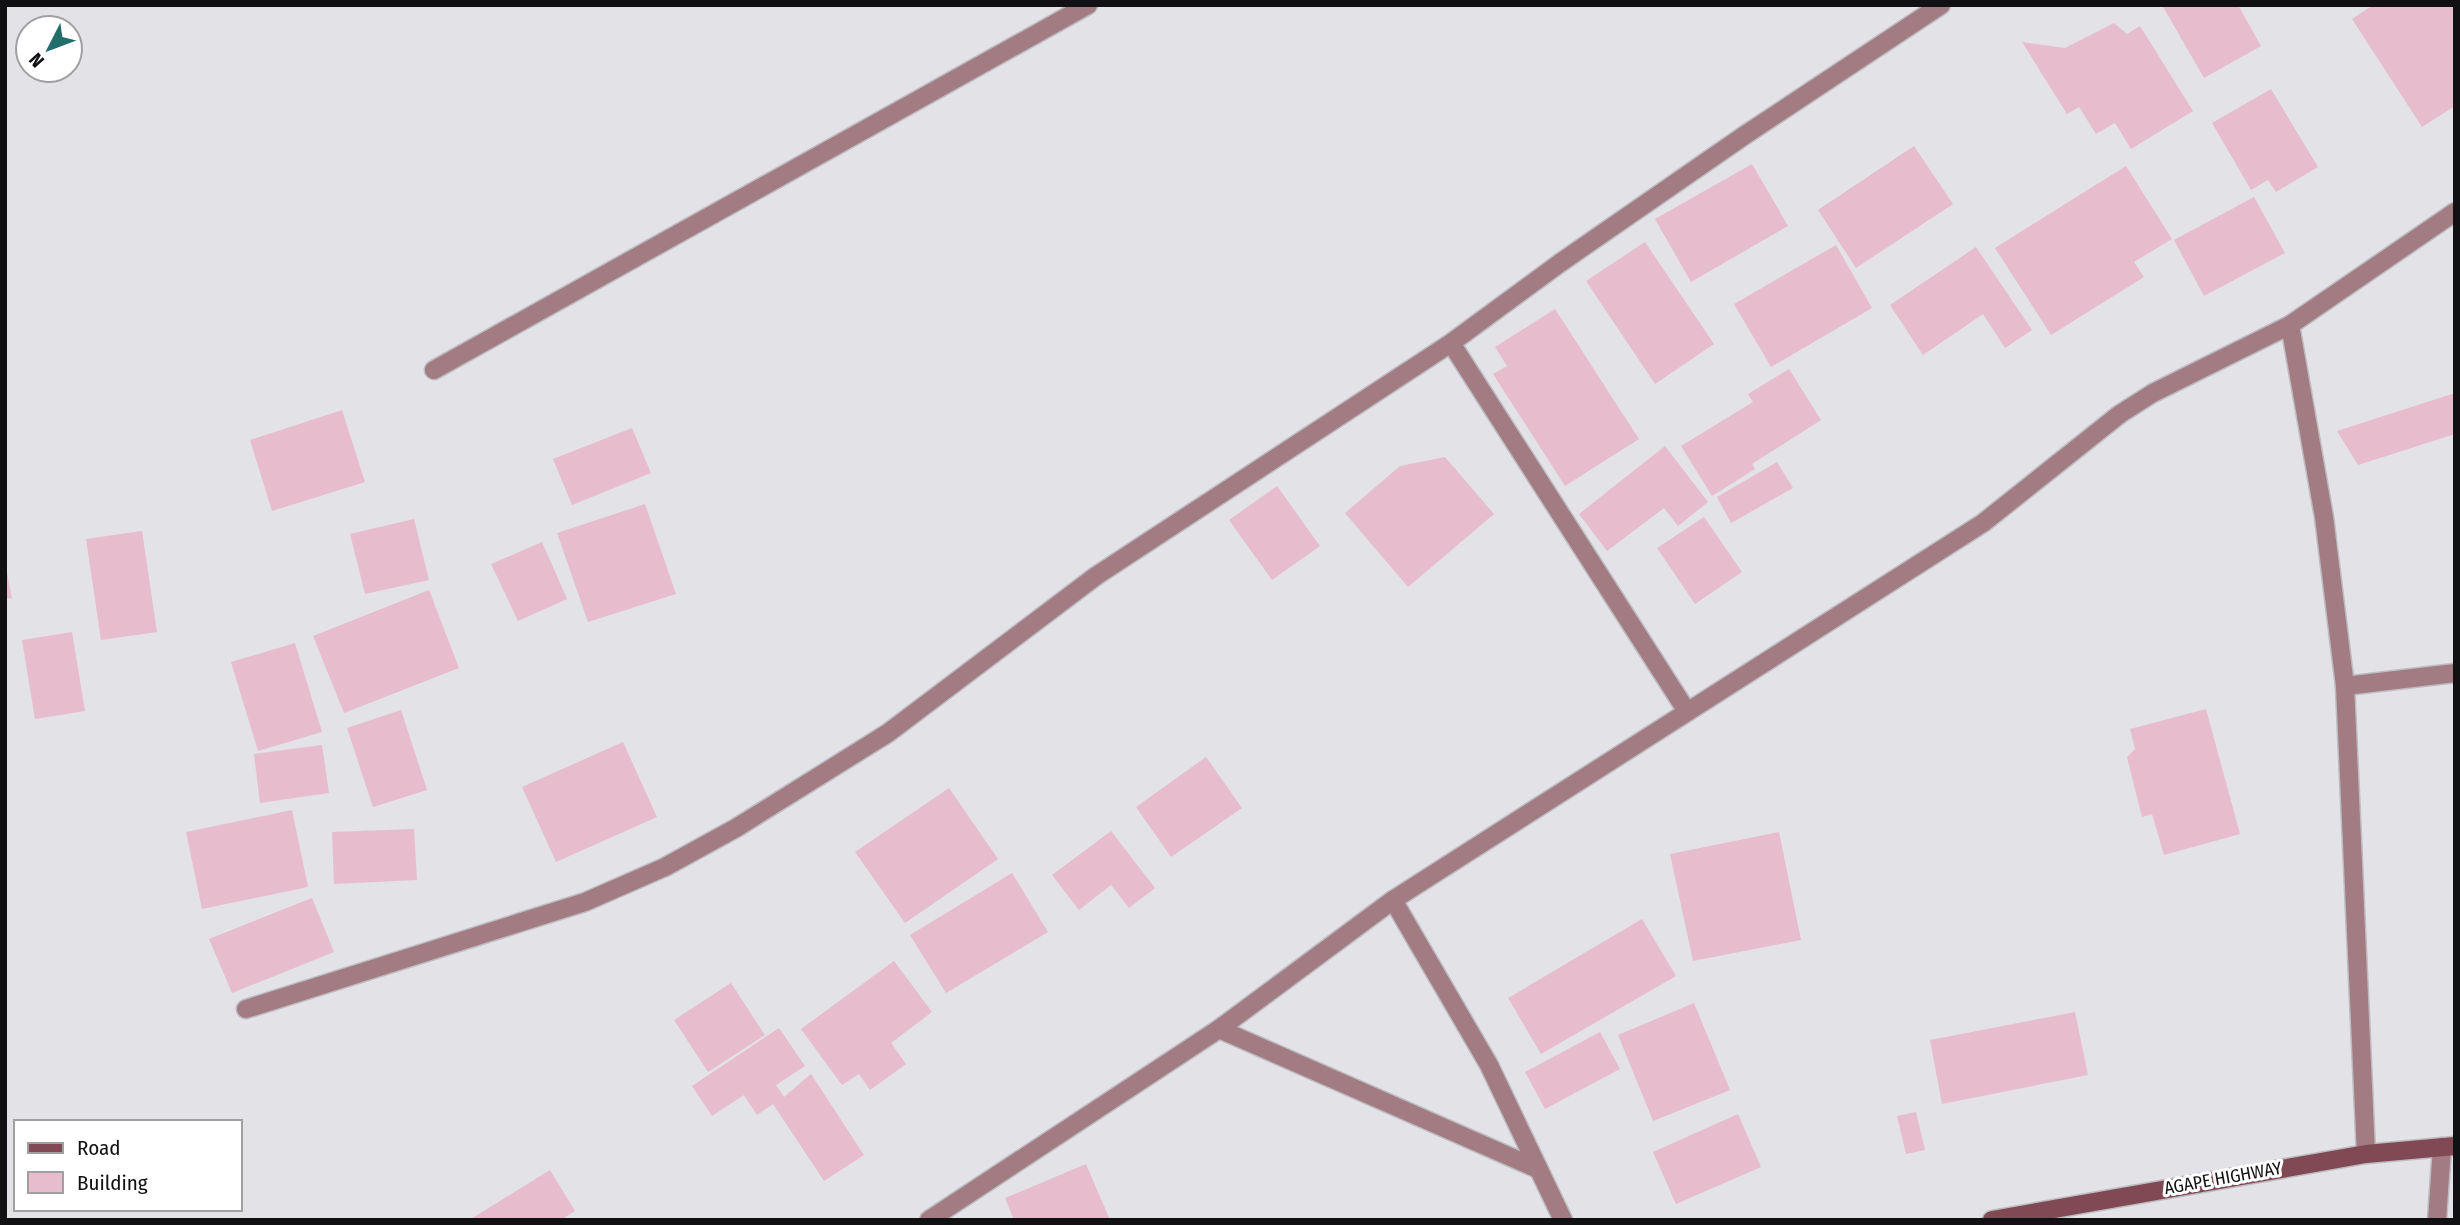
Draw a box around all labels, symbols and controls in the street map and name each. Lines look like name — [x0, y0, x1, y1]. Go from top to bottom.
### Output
north arrow — [14, 14, 84, 84]
text: N — [24, 48, 49, 72]
legend — [14, 1120, 242, 1211]
text: Road — [77, 1135, 121, 1161]
street label: AGAPE HIGHWAY — [2162, 1157, 2284, 1199]
text: Building — [77, 1170, 148, 1196]

